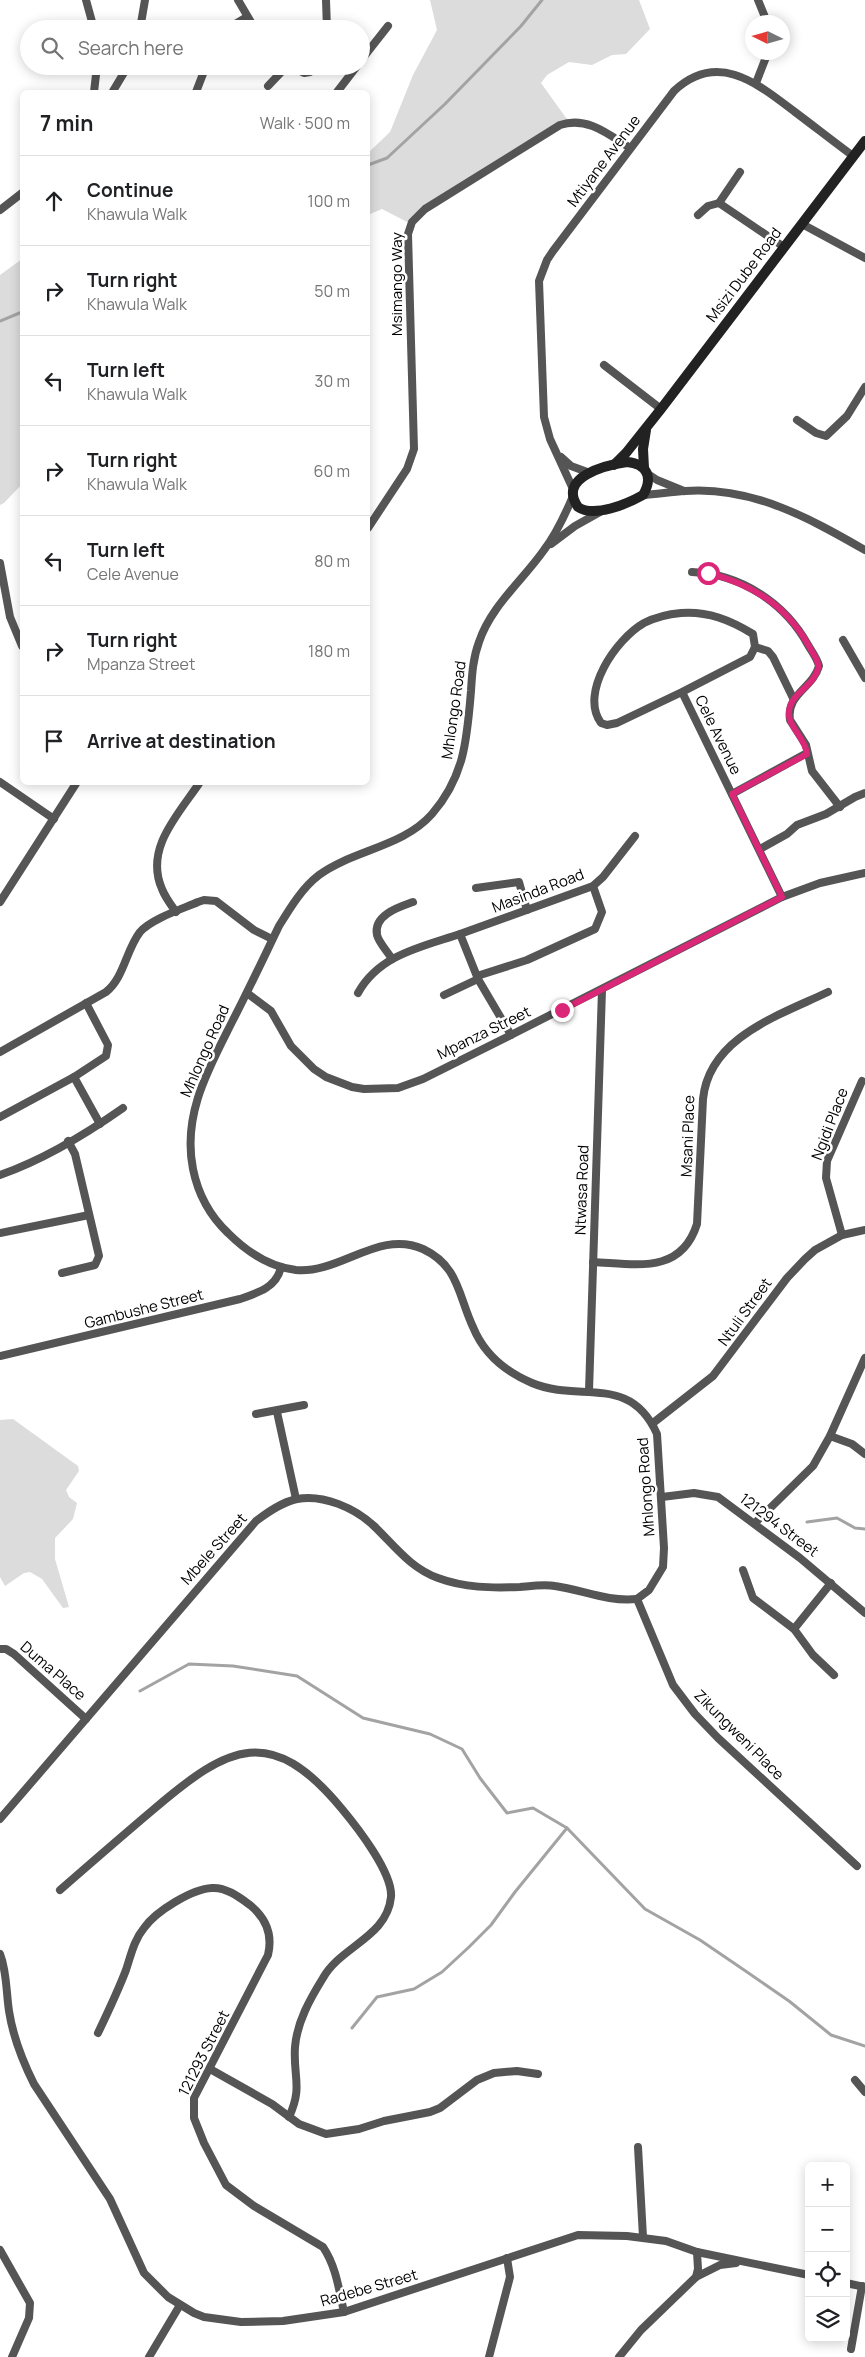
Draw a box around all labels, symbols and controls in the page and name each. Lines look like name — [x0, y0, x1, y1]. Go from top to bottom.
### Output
north arrow — [745, 15, 790, 60]
search box — [20, 20, 370, 75]
icon: search — [38, 34, 66, 62]
text: Search here — [78, 35, 184, 61]
text: 7 min — [40, 109, 93, 137]
street label: Mtiyane Avenue — [562, 110, 645, 211]
text: Walk · 500 m — [260, 112, 350, 134]
text: Continue — [87, 177, 173, 203]
icon: ahead — [40, 187, 68, 215]
text: 100 m — [307, 190, 350, 212]
text: Khawula Walk — [87, 203, 187, 225]
street label: Msizi Dube Road — [701, 223, 786, 326]
street label: Msimango Way — [386, 232, 407, 336]
text: Turn right — [87, 267, 177, 293]
icon: right — [40, 277, 68, 305]
text: 50 m — [314, 280, 350, 302]
text: Khawula Walk — [87, 293, 187, 315]
text: Turn left — [87, 357, 165, 383]
icon: left — [40, 367, 68, 395]
text: 30 m — [315, 370, 350, 392]
text: Khawula Walk — [87, 383, 187, 405]
text: Turn right — [87, 447, 177, 473]
icon: right — [40, 457, 68, 485]
text: 60 m — [314, 460, 350, 482]
text: Khawula Walk — [87, 473, 187, 495]
text: Turn left — [87, 537, 165, 563]
icon: left — [40, 547, 68, 575]
text: 80 m — [314, 550, 350, 572]
route start — [697, 562, 720, 585]
text: Cele Avenue — [87, 563, 179, 585]
text: Turn right — [87, 627, 177, 653]
icon: right — [40, 637, 68, 665]
text: 180 m — [308, 640, 350, 662]
text: Mpanza Street — [87, 653, 195, 675]
street label: Mhlongo Road — [436, 659, 471, 760]
street label: Cele Avenue — [690, 691, 747, 778]
icon: arrive — [40, 727, 68, 755]
text: Arrive at destination — [87, 728, 276, 754]
street label: Masinda Road — [489, 863, 587, 918]
route end — [551, 999, 574, 1022]
street label: Mhlongo Road — [175, 1001, 234, 1100]
street label: Mpanza Street — [434, 1001, 534, 1064]
street label: Ngidi Place — [806, 1084, 853, 1163]
street label: Msani Place — [676, 1094, 699, 1177]
street label: Ntwasa Road — [569, 1144, 594, 1236]
street label: Ntuli Street — [713, 1273, 776, 1350]
street label: Gambushe Street — [82, 1284, 206, 1333]
street label: Mhlongo Road — [632, 1437, 659, 1537]
street label: 121294 Street — [735, 1488, 823, 1561]
street label: Mbele Street — [176, 1508, 251, 1589]
street label: Duma Place — [16, 1636, 91, 1705]
street label: Zikungweni Place — [690, 1685, 789, 1785]
street label: 121293 Street — [173, 2006, 234, 2099]
map controls — [805, 2162, 850, 2342]
button: + — [805, 2162, 850, 2207]
button: − — [805, 2207, 850, 2252]
button: locate — [805, 2252, 850, 2297]
street label: Radebe Street — [318, 2264, 420, 2311]
button: layers — [805, 2297, 850, 2342]

